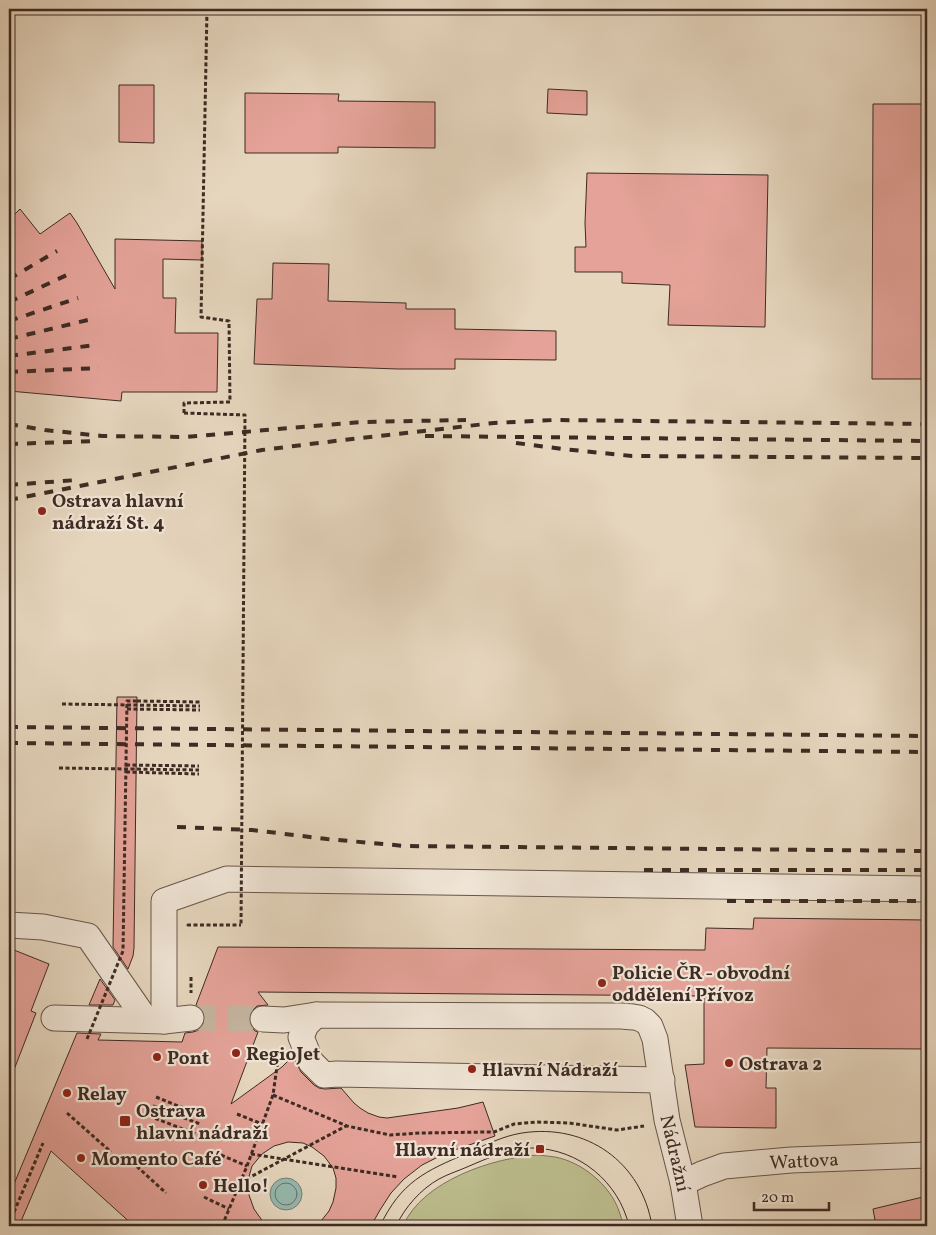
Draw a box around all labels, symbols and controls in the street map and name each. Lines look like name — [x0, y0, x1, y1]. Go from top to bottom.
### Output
place label: Ostrava hlavní nádraží St. 4 — [52, 489, 184, 537]
marker: Ostrava hlavní nádraží St. 4 — [36, 505, 48, 517]
place label: Policie ČR - obvodní oddělení Přívoz — [612, 961, 791, 1009]
marker: Policie ČR - obvodní oddělení Přívoz — [596, 977, 608, 989]
place label: RegioJet — [246, 1042, 320, 1068]
place label: Pont — [167, 1046, 209, 1072]
marker: RegioJet — [230, 1047, 242, 1059]
marker: Pont — [151, 1051, 163, 1063]
place label: Ostrava 2 — [739, 1052, 822, 1078]
marker: Ostrava 2 — [723, 1057, 735, 1069]
place label: Hlavní Nádraží — [482, 1058, 619, 1084]
marker: Hlavní Nádraží — [466, 1063, 478, 1075]
place label: Relay — [77, 1082, 127, 1108]
marker: Relay — [61, 1087, 73, 1099]
place label: Ostrava hlavní nádraží — [136, 1099, 269, 1147]
street label: Nádražní — [653, 1112, 696, 1195]
marker: Ostrava hlavní nádraží — [118, 1114, 132, 1128]
place label: Hlavní nádraží — [395, 1138, 530, 1164]
marker: Hlavní nádraží — [534, 1143, 546, 1155]
place label: Momento Café — [91, 1147, 222, 1173]
street label: Wattova — [769, 1147, 839, 1177]
marker: Momento Café — [75, 1152, 87, 1164]
place label: Hello! — [213, 1174, 269, 1200]
marker: Hello! — [197, 1179, 209, 1191]
scale bar — [754, 1180, 828, 1212]
text: 20 m — [761, 1188, 794, 1209]

